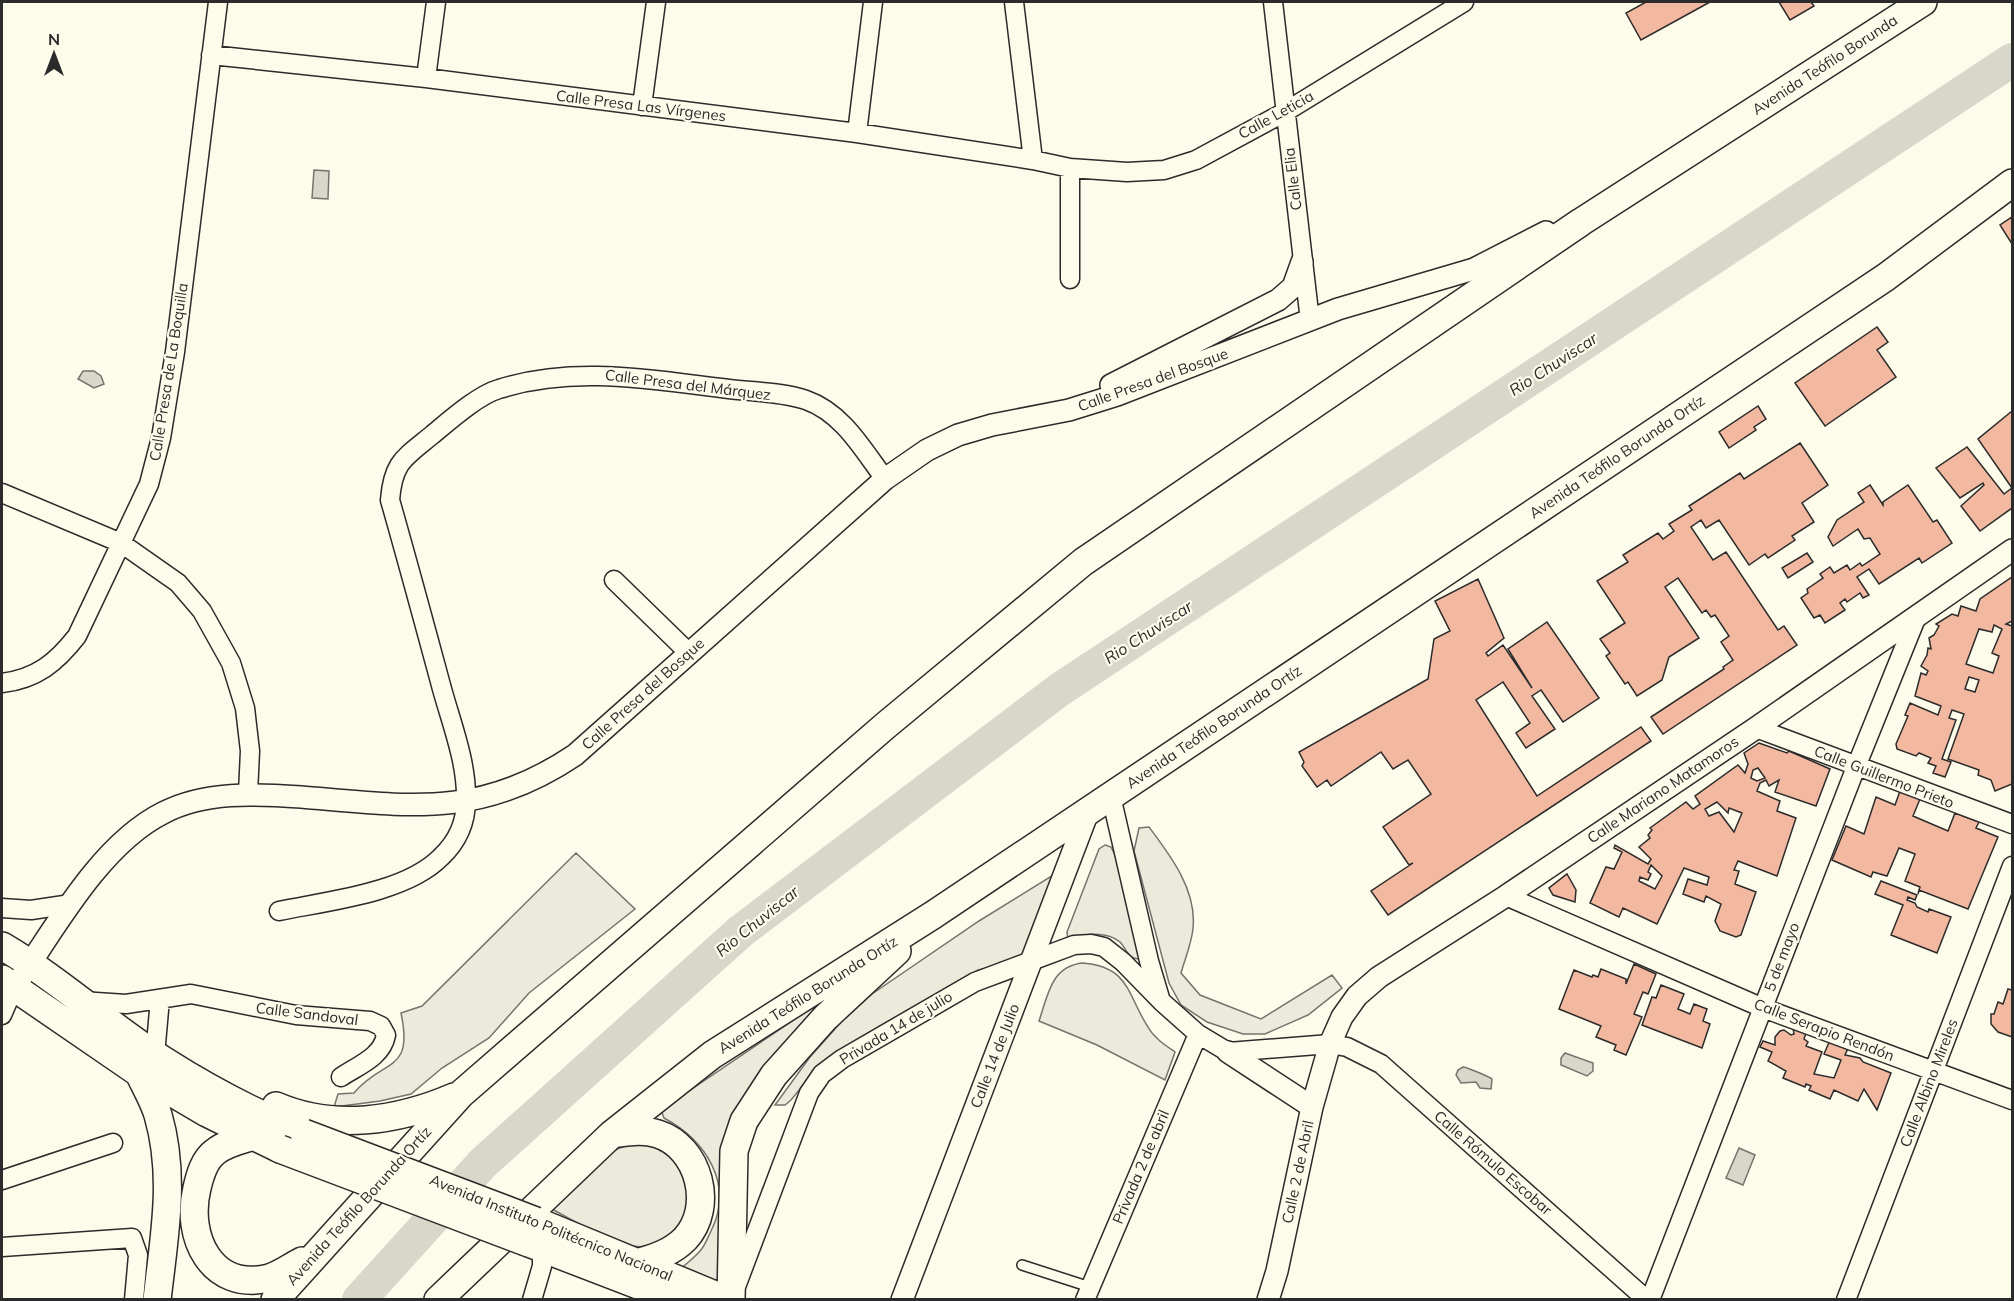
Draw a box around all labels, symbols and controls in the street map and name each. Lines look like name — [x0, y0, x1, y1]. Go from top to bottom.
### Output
street label: Avenida Teófilo Borunda — [1748, 10, 1901, 119]
north arrow — [24, 24, 84, 84]
text: N — [48, 29, 60, 49]
street label: Calle Presa Las Vírgenes — [555, 86, 727, 125]
street label: Calle Leticia — [1235, 86, 1317, 143]
street label: Calle Elia — [1279, 147, 1306, 212]
street label: Calle Presa de La Boquilla — [145, 282, 192, 462]
water label: Rio Chuviscar — [1505, 327, 1602, 400]
street label: Calle Presa del Bosque — [1075, 344, 1230, 416]
street label: Calle Presa del Márquez — [604, 365, 772, 404]
street label: Avenida Teófilo Borunda Ortíz — [1525, 391, 1708, 523]
water label: Rio Chuviscar — [1100, 595, 1197, 668]
street label: Calle Presa del Bosque — [577, 634, 708, 754]
street label: Avenida Teófilo Borunda Ortíz — [1122, 661, 1305, 793]
street label: Calle Mariano Matamoros — [1583, 732, 1742, 847]
street label: Calle Guillermo Prieto — [1812, 741, 1957, 812]
water label: Rio Chuviscar — [711, 881, 804, 961]
street label: 5 de mayo — [1760, 920, 1803, 994]
street label: Avenida Teófilo Borunda Ortíz — [715, 931, 901, 1058]
street label: Privada 14 de julio — [836, 986, 956, 1069]
street label: Calle Serapio Rendón — [1751, 994, 1897, 1065]
street label: Calle Sandoval — [255, 998, 359, 1029]
street label: Calle 14 de Julio — [966, 1001, 1023, 1111]
street label: Calle Albino Mireles — [1895, 1016, 1962, 1150]
street label: Calle Rómulo Escobar — [1430, 1106, 1557, 1219]
street label: Privada 2 de abril — [1108, 1107, 1173, 1227]
street label: Calle 2 de Abril — [1277, 1119, 1318, 1225]
street label: Avenida Teófilo Borunda Ortíz — [282, 1122, 435, 1289]
street label: Avenida Instituto Politécnico Nacional — [427, 1170, 676, 1285]

